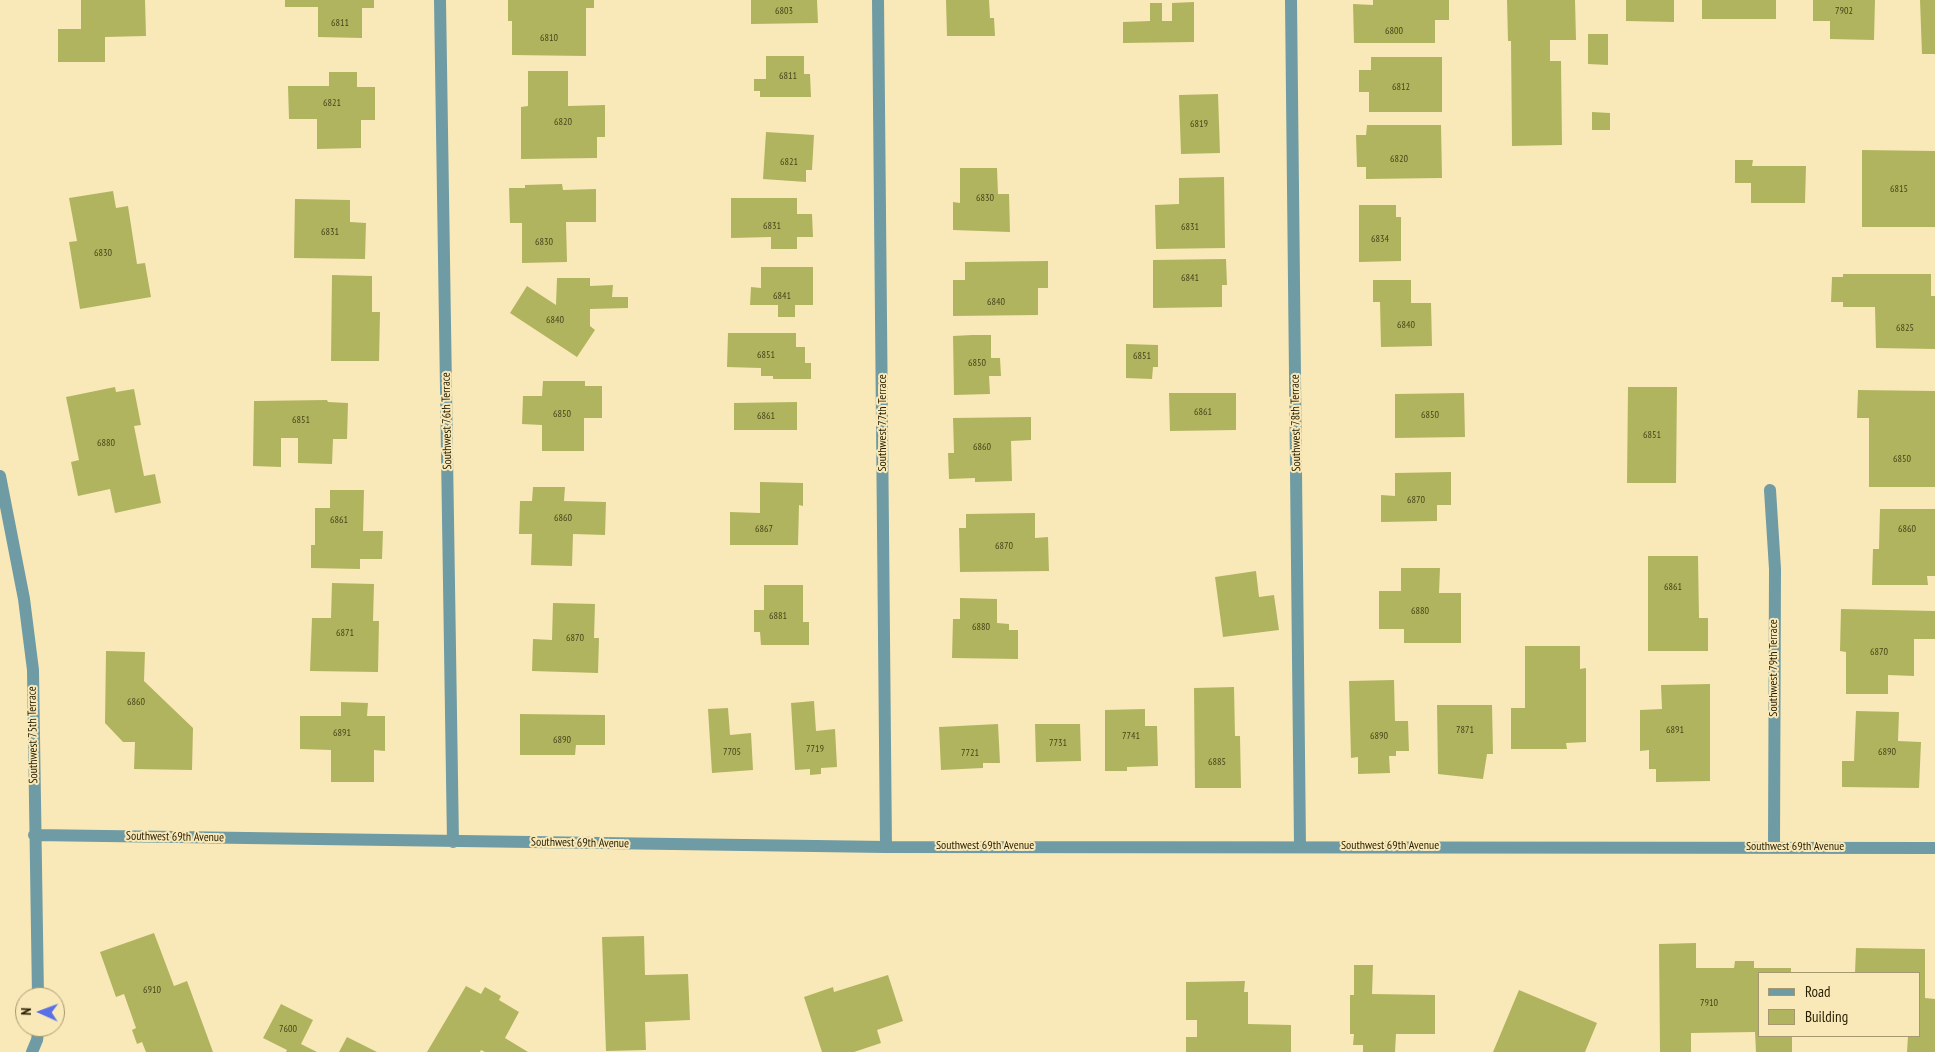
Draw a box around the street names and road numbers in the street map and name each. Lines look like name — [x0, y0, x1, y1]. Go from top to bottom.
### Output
street label: Southwest 76th Terrace — [439, 372, 455, 470]
street label: Southwest 77th Terrace — [876, 374, 890, 472]
street label: Southwest 78th Terrace — [1288, 374, 1304, 472]
street label: Southwest 79th Terrace — [1767, 619, 1781, 717]
street label: Southwest 75th Terrace — [25, 686, 41, 784]
street label: Southwest 69th Avenue — [126, 829, 224, 845]
street label: Southwest 69th Avenue — [531, 835, 629, 851]
street label: Southwest 69th Avenue — [936, 839, 1034, 853]
street label: Southwest 69th Avenue — [1341, 839, 1439, 853]
street label: Southwest 69th Avenue — [1746, 840, 1844, 854]

